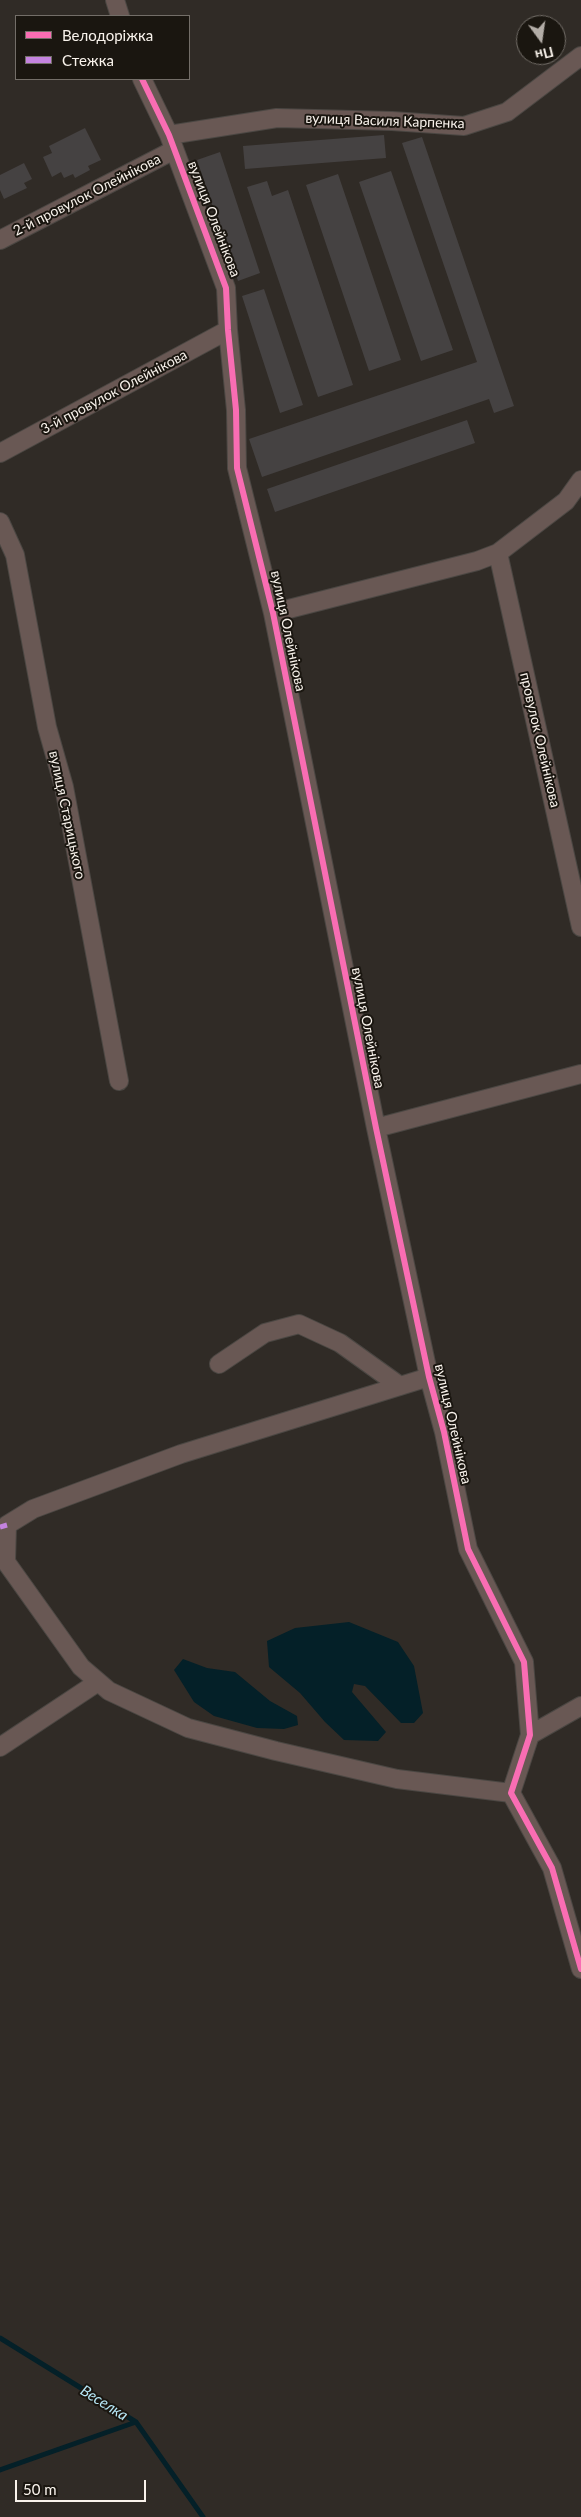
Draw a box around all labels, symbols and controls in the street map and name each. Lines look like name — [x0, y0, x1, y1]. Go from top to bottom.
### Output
legend — [15, 15, 190, 80]
north arrow — [516, 15, 566, 65]
text: Велодоріжка — [62, 26, 153, 44]
text: Пн — [534, 44, 555, 65]
text: Стежка — [62, 51, 114, 69]
street label: вулиця Василя Карпенка — [305, 110, 465, 132]
street label: 2-й провулок Олейнікова — [10, 150, 164, 240]
street label: вулиця Олейнікова — [184, 159, 244, 279]
street label: 3-й провулок Олейнікова — [38, 346, 190, 438]
street label: вулиця Олейнікова — [267, 569, 309, 693]
street label: провулок Олейнікова — [516, 671, 564, 809]
street label: вулиця Старицького — [45, 749, 89, 881]
street label: вулиця Олейнікова — [348, 966, 388, 1090]
street label: вулиця Олейнікова — [431, 1362, 475, 1486]
water label: Веселка — [77, 2381, 131, 2425]
scale bar — [18, 2470, 149, 2502]
text: 50 m — [23, 2480, 57, 2498]

